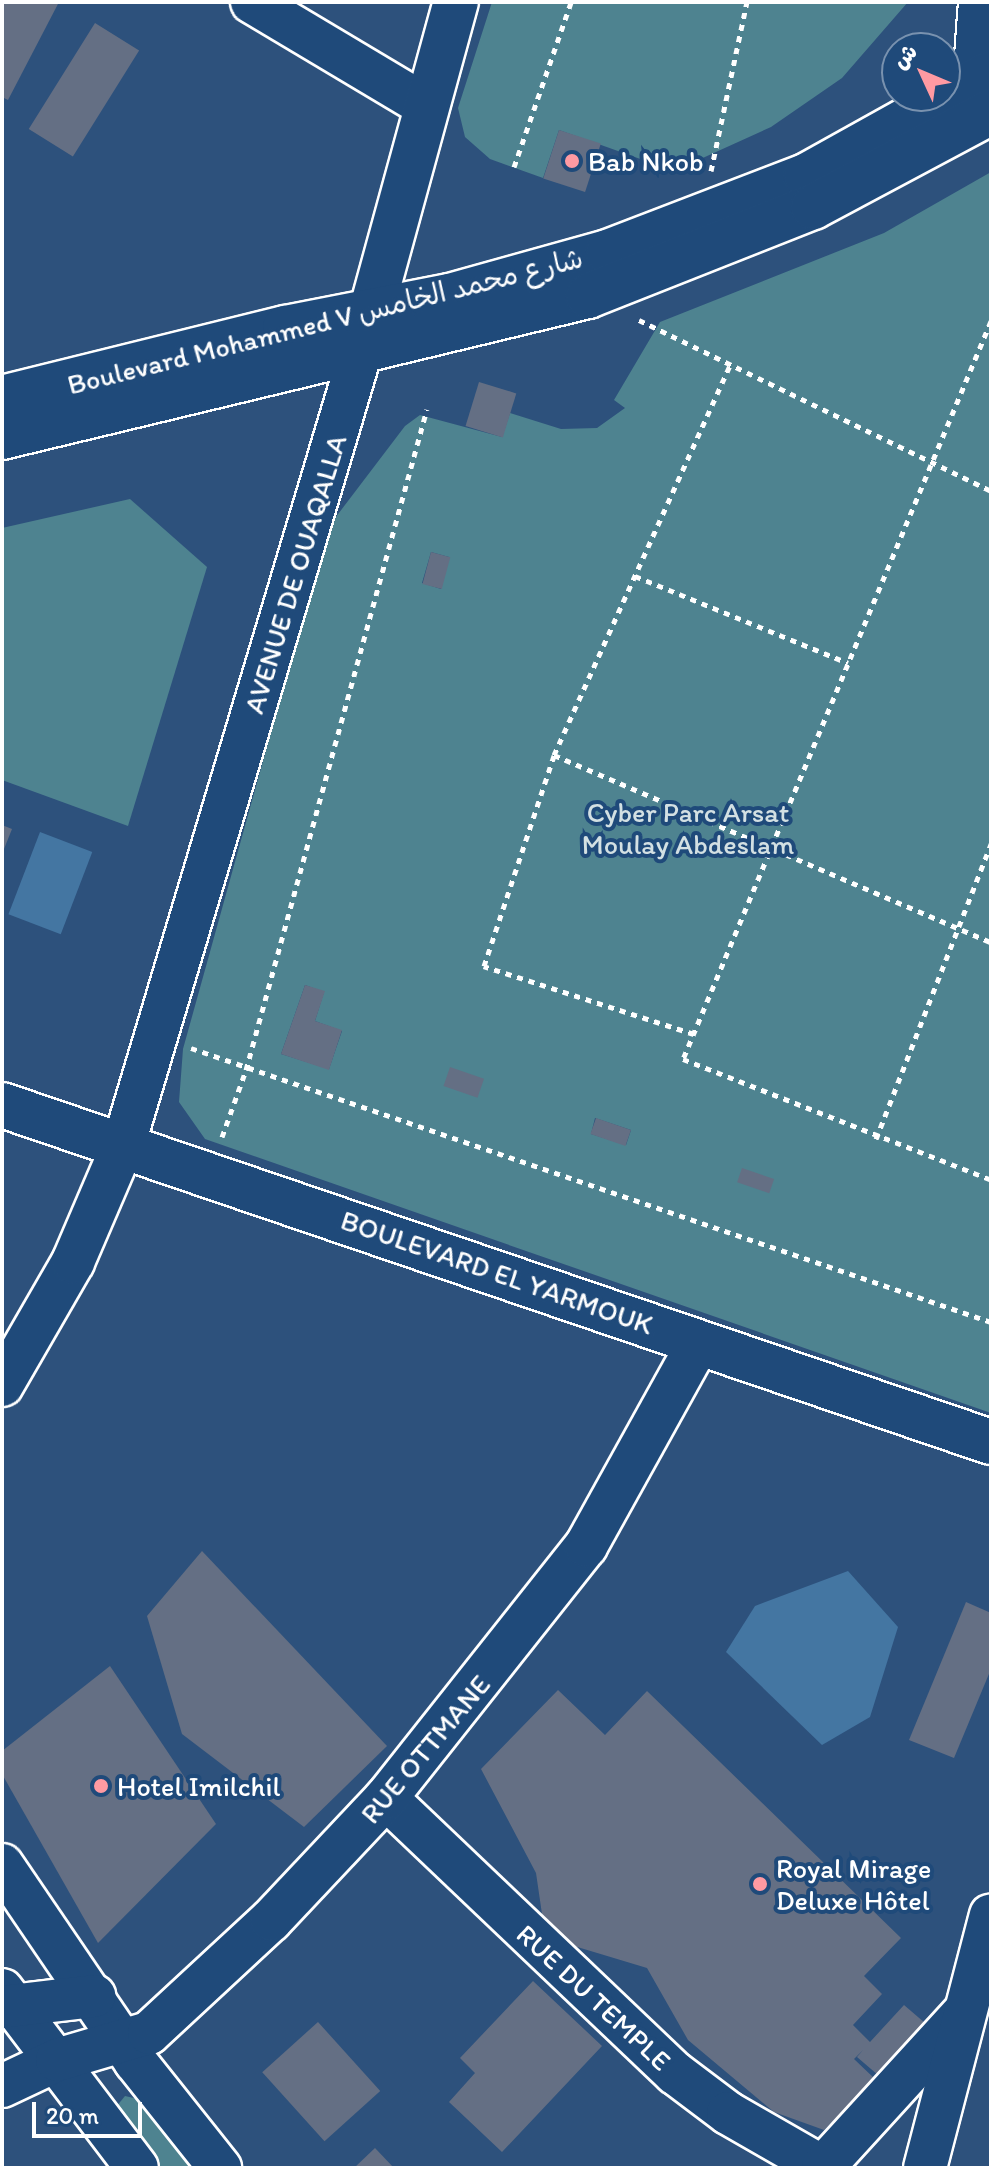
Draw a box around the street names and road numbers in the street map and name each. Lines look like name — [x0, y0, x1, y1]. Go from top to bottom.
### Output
street label: Boulevard Mohammed V شارع محمد الخامس — [64, 241, 586, 401]
street label: AVENUE DE OUAQALLA — [237, 431, 353, 717]
street label: BOULEVARD EL YARMOUK — [337, 1203, 657, 1341]
street label: RUE OTTMANE — [353, 1668, 497, 1830]
street label: RUE DU TEMPLE — [509, 1916, 679, 2078]

